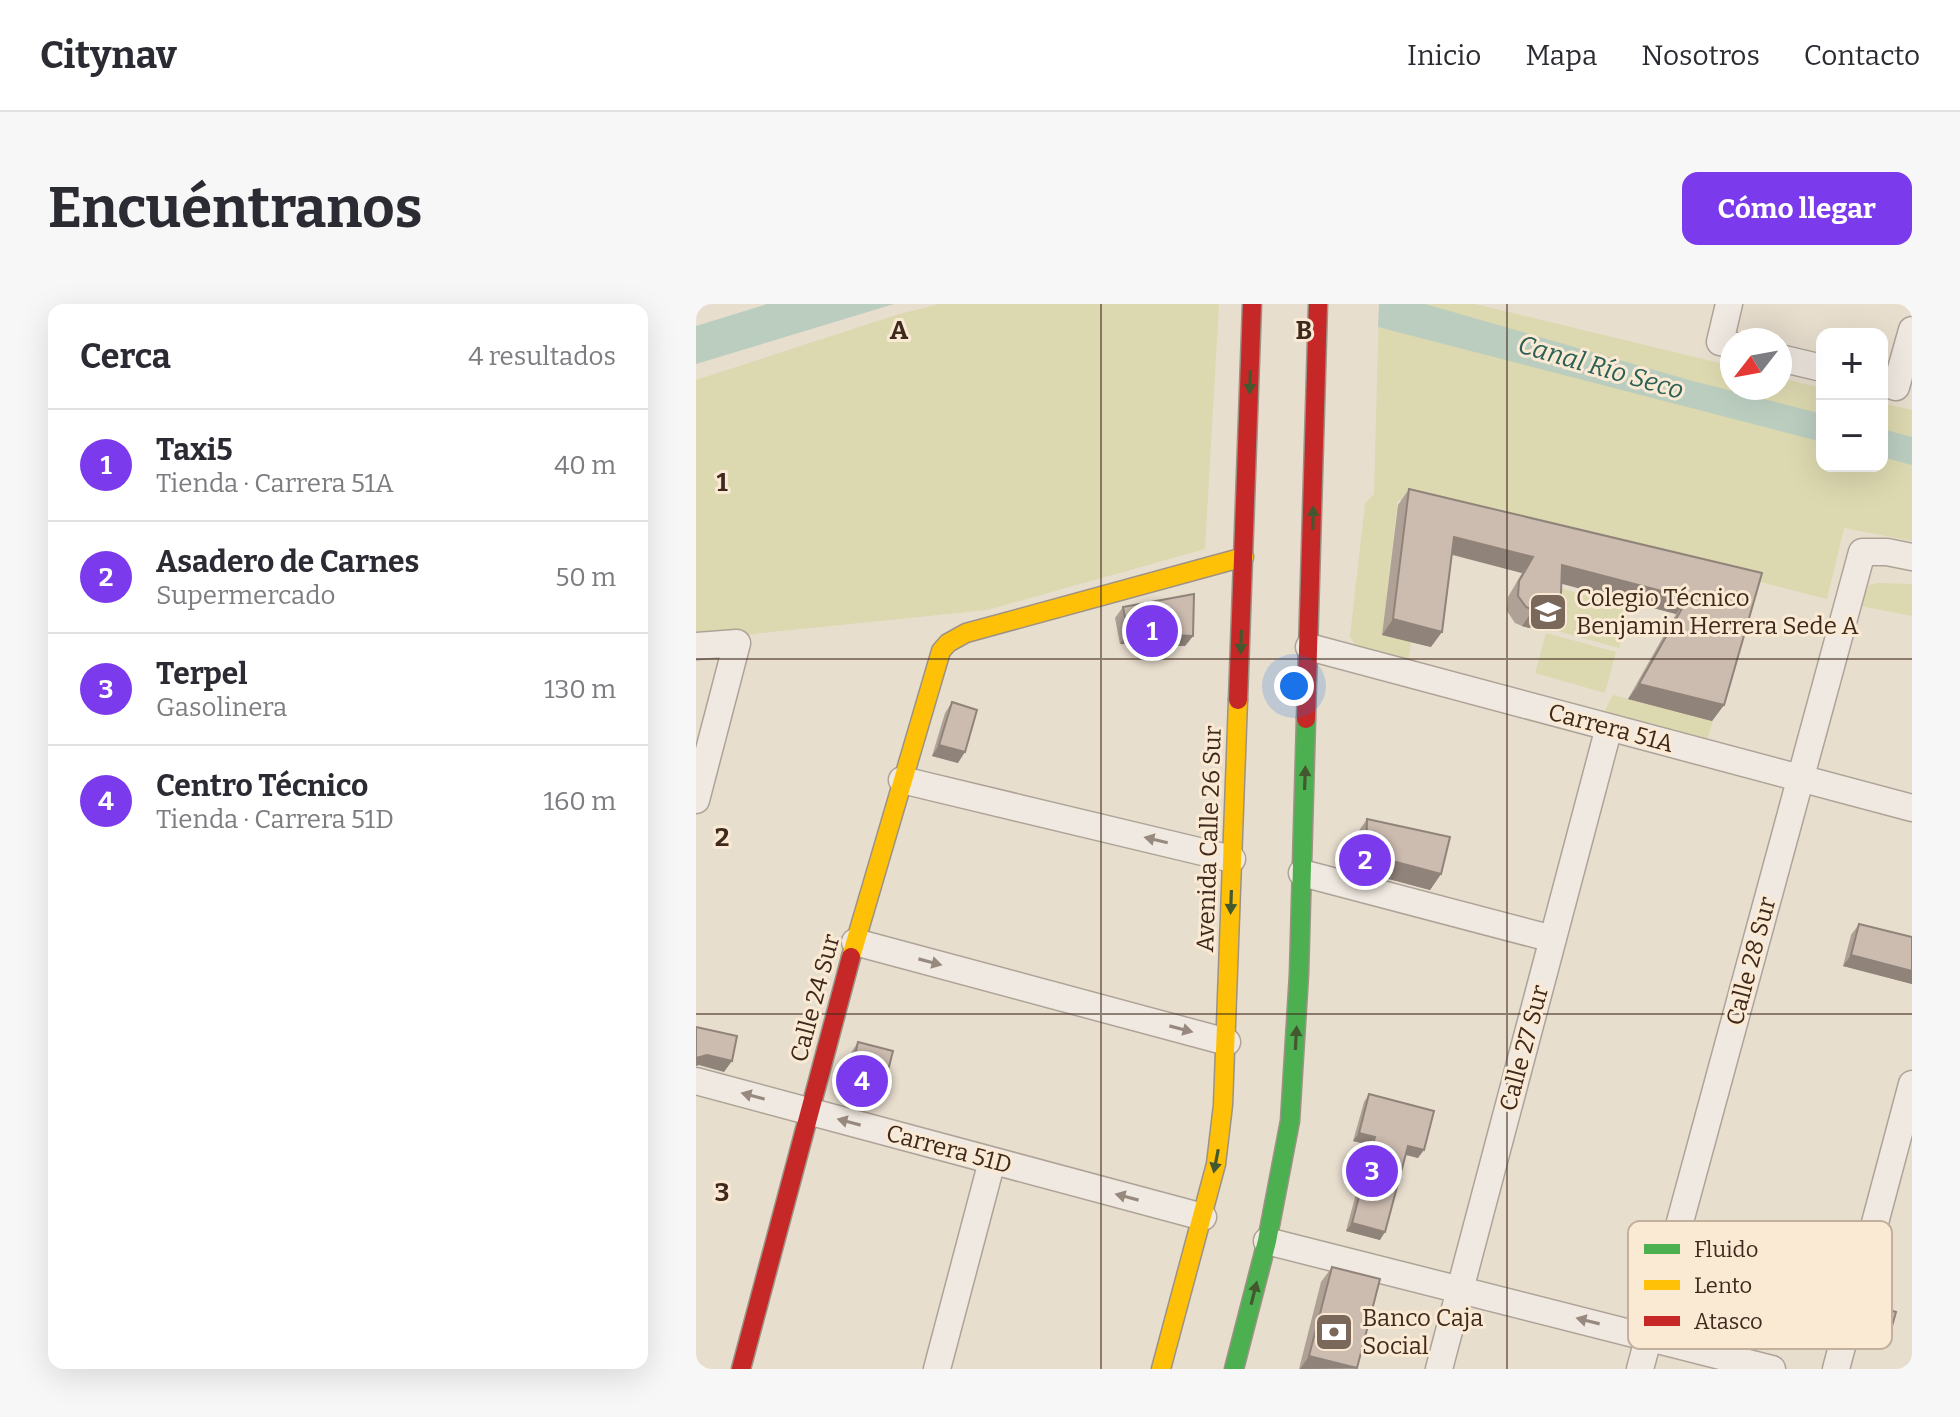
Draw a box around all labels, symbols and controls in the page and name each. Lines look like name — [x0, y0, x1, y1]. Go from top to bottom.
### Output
text: Citynav — [40, 32, 177, 78]
text: Inicio — [1407, 39, 1481, 72]
text: Mapa — [1525, 39, 1597, 72]
text: Nosotros — [1641, 39, 1760, 72]
text: Contacto — [1804, 39, 1920, 72]
button: Cómo llegar — [1682, 172, 1912, 245]
text: Encuéntranos — [48, 175, 422, 242]
text: A — [890, 315, 909, 346]
text: B — [1296, 315, 1312, 346]
north arrow — [1720, 328, 1792, 400]
map controls — [1816, 328, 1888, 472]
button: + — [1816, 328, 1888, 400]
water label: Canal Río Seco — [1514, 329, 1687, 406]
text: Cerca — [80, 336, 171, 377]
text: 4 resultados — [468, 341, 616, 372]
one-way arrow — [1243, 370, 1256, 395]
button: − — [1816, 400, 1888, 472]
text: Taxi5 — [156, 432, 233, 468]
text: 1 — [100, 450, 112, 481]
text: 40 m — [554, 450, 616, 481]
text: 1 — [716, 467, 728, 498]
text: Tienda · Carrera 51A — [156, 468, 394, 499]
one-way arrow — [1306, 505, 1319, 530]
text: Asadero de Carnes — [156, 544, 419, 580]
text: 2 — [99, 562, 113, 593]
text: 50 m — [555, 562, 616, 593]
text: Supermercado — [156, 580, 336, 611]
place label: Colegio Técnico Benjamin Herrera Sede A — [1576, 584, 1859, 640]
school or university icon: Colegio Técnico Benjamin Herrera Sede A — [1527, 591, 1569, 633]
pin: 1 — [1126, 601, 1178, 661]
one-way arrow — [1234, 630, 1247, 655]
text: Terpel — [156, 656, 248, 692]
your location — [1274, 666, 1314, 706]
text: 3 — [99, 674, 113, 705]
text: 130 m — [544, 674, 616, 705]
text: Gasolinera — [156, 692, 287, 723]
street label: Carrera 51A — [1545, 698, 1677, 758]
street label: Avenida Calle 26 Sur — [1191, 725, 1227, 953]
one-way arrow — [1299, 765, 1312, 790]
text: Centro Técnico — [156, 768, 368, 804]
text: 4 — [98, 786, 114, 817]
text: 160 m — [544, 786, 616, 817]
text: Tienda · Carrera 51D — [156, 804, 394, 835]
text: 2 — [715, 822, 729, 853]
pin: 2 — [1339, 830, 1391, 890]
one-way arrow — [1144, 834, 1169, 846]
one-way arrow — [1225, 890, 1237, 915]
street label: Calle 28 Sur — [1720, 893, 1782, 1028]
street label: Calle 24 Sur — [784, 931, 846, 1065]
one-way arrow — [918, 956, 942, 969]
street label: Calle 27 Sur — [1494, 982, 1554, 1114]
one-way arrow — [1169, 1024, 1194, 1036]
one-way arrow — [1290, 1025, 1303, 1050]
pin: 4 — [836, 1051, 888, 1111]
one-way arrow — [740, 1090, 765, 1102]
one-way arrow — [837, 1116, 862, 1128]
street label: Carrera 51D — [883, 1119, 1015, 1179]
pin: 3 — [1346, 1141, 1398, 1201]
one-way arrow — [1209, 1149, 1221, 1174]
text: 3 — [715, 1177, 729, 1208]
one-way arrow — [1115, 1190, 1139, 1203]
legend — [1628, 1221, 1892, 1349]
text: Fluido — [1694, 1236, 1758, 1263]
text: Lento — [1694, 1272, 1752, 1299]
one-way arrow — [1248, 1281, 1260, 1306]
place label: Banco Caja Social — [1362, 1304, 1483, 1360]
text: Atasco — [1694, 1308, 1763, 1335]
bank icon: Banco Caja Social — [1313, 1311, 1355, 1353]
one-way arrow — [1575, 1314, 1600, 1326]

